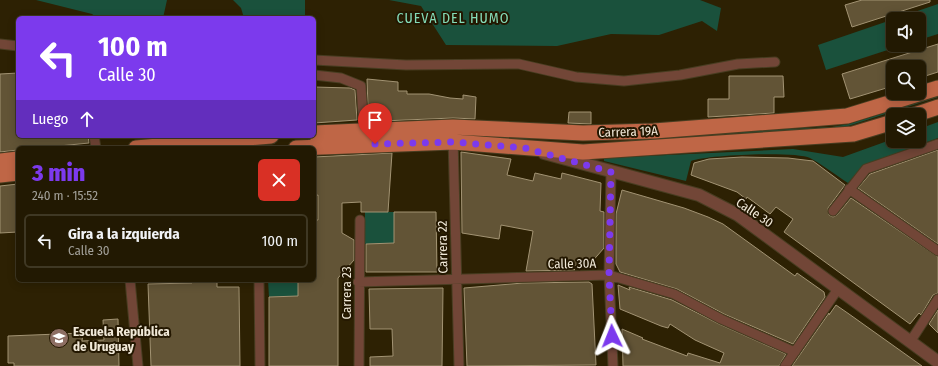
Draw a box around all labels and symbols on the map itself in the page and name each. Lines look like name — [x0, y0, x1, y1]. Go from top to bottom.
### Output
district label: CUEVA DEL HUMO — [397, 10, 509, 27]
pin — [358, 103, 392, 144]
street label: Carrera 19A — [598, 123, 658, 140]
street label: Calle 30 — [733, 195, 776, 230]
street label: Carrera 22 — [435, 220, 450, 274]
street label: Calle 30A — [548, 256, 597, 271]
street label: Carrera 23 — [339, 266, 354, 320]
position arrow — [591, 315, 633, 357]
place label: Escuela República de Uruguay — [73, 324, 170, 354]
school or university icon: Escuela República de Uruguay — [48, 327, 70, 349]

